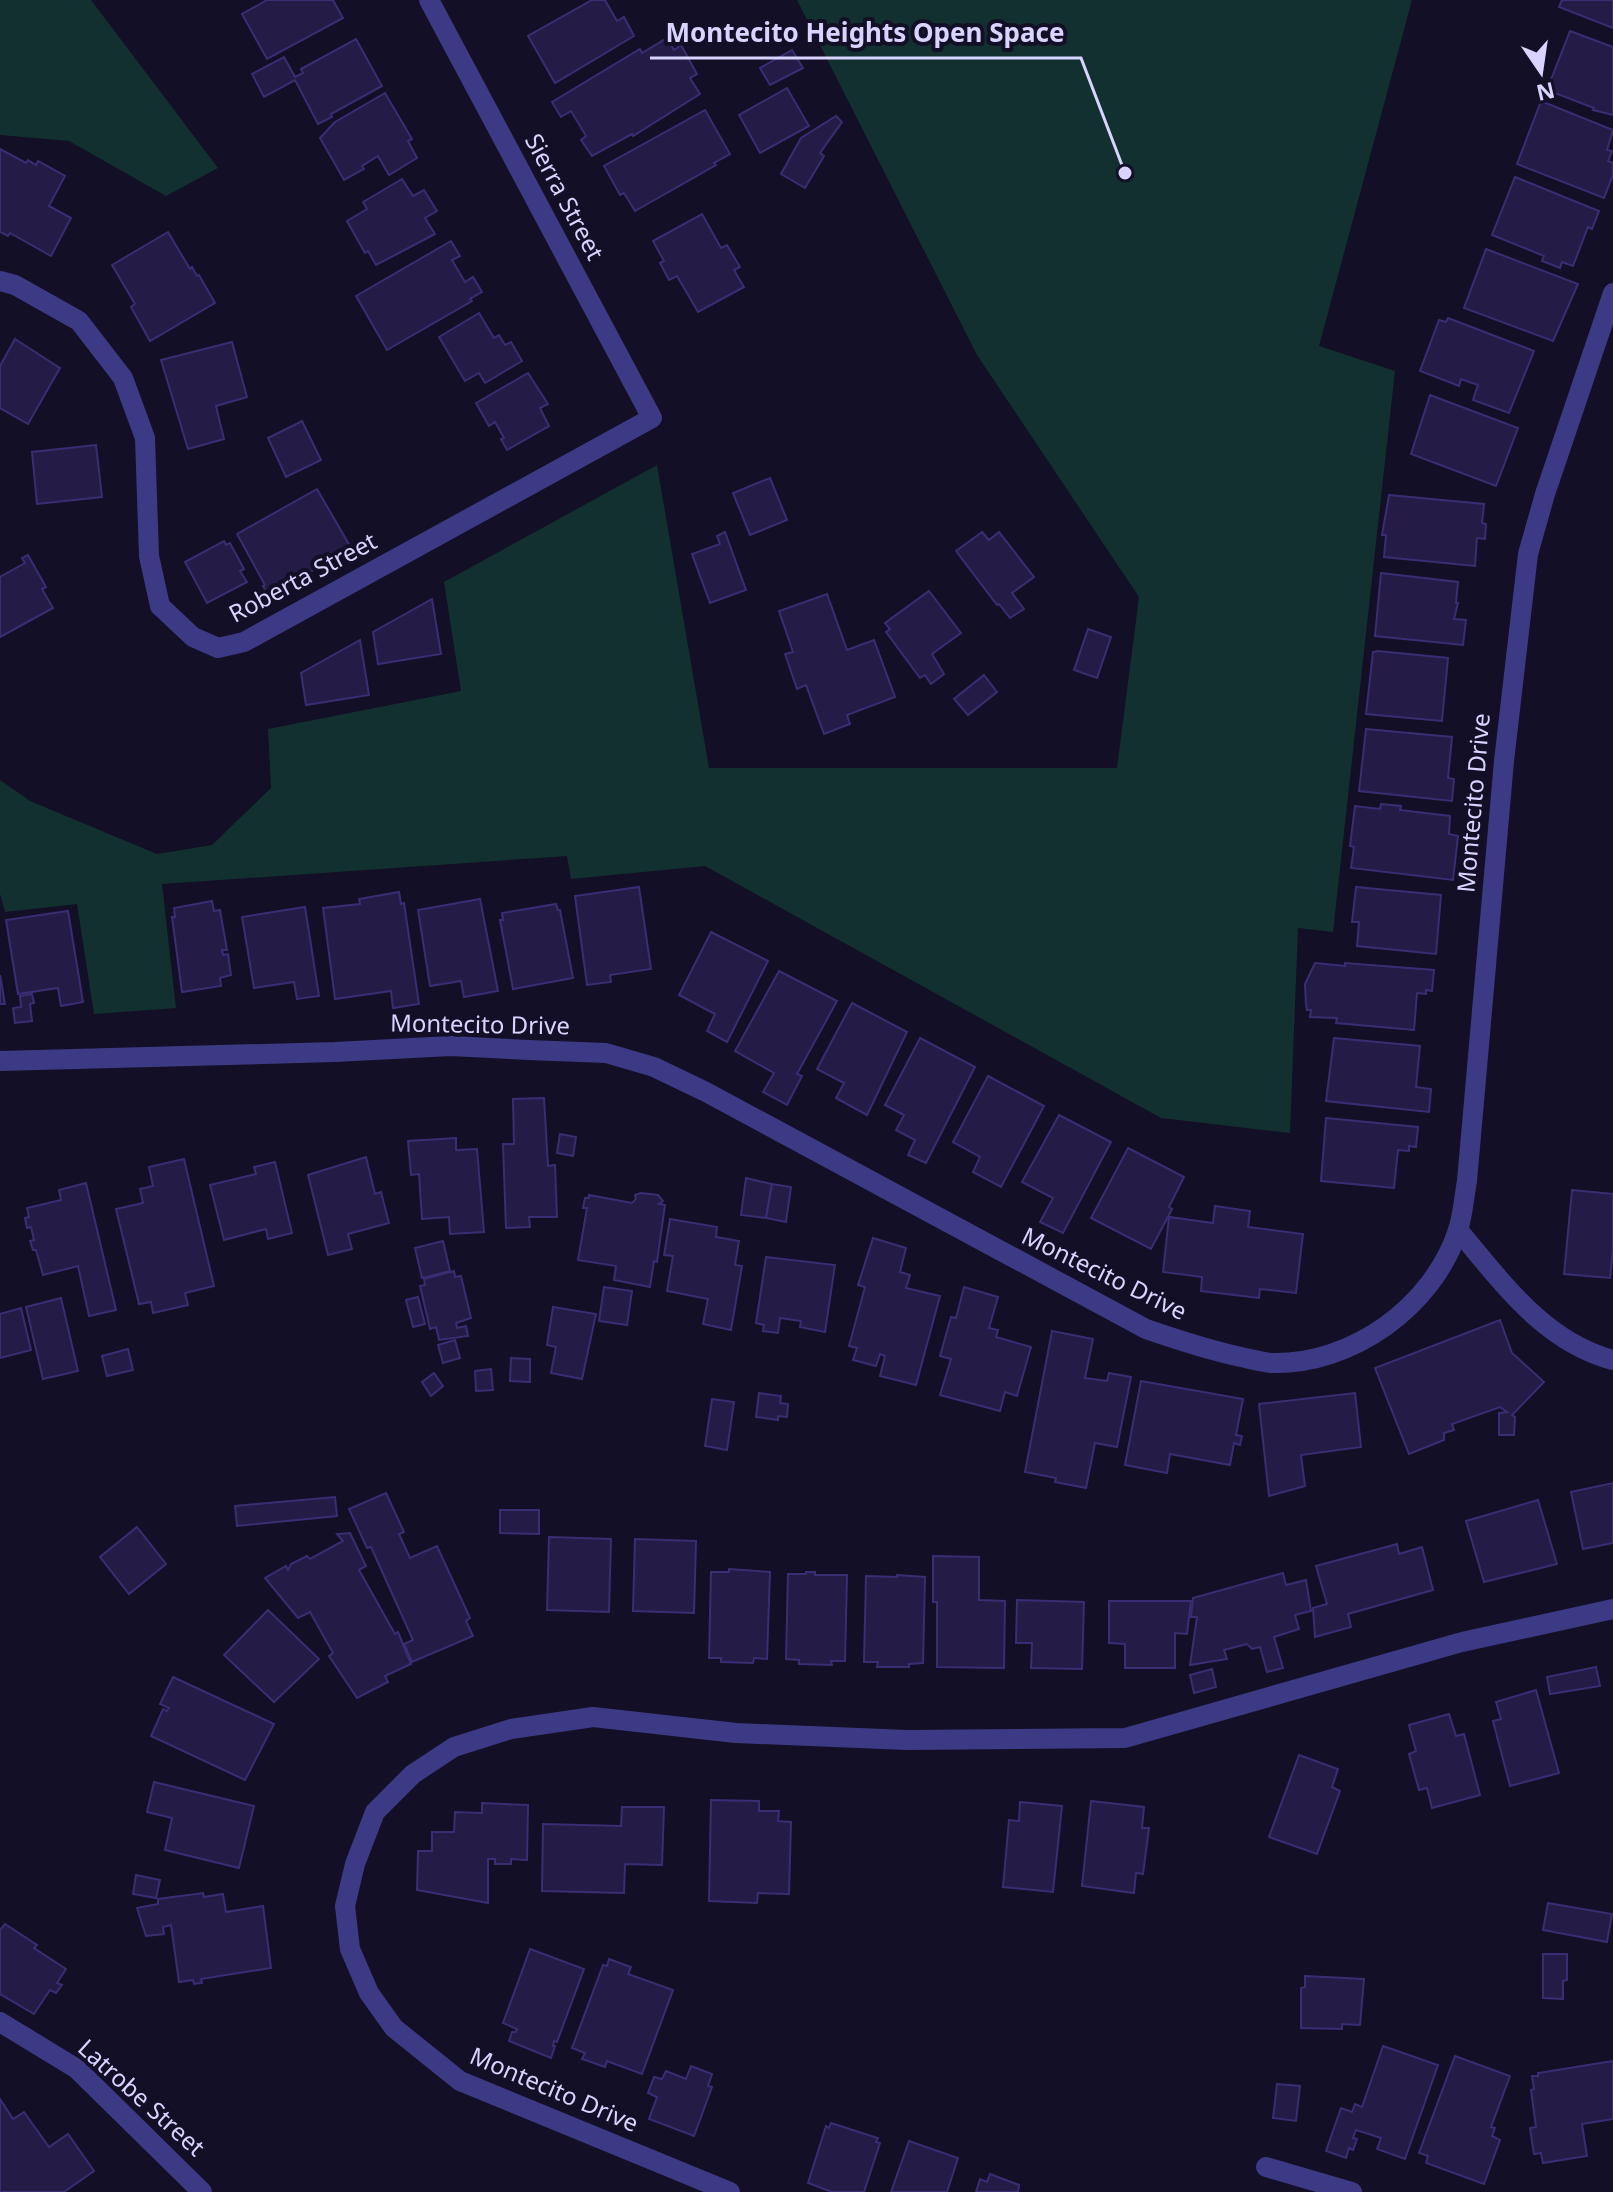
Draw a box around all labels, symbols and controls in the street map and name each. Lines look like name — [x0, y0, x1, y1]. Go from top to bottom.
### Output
callout: Montecito Heights Open Space — [650, 8, 1081, 58]
text: Montecito Heights Open Space — [665, 14, 1065, 50]
north arrow — [1501, 32, 1581, 112]
text: N — [1534, 76, 1558, 109]
street label: Sierra Street — [518, 127, 613, 266]
street label: Roberta Street — [223, 524, 382, 630]
street label: Montecito Drive — [1448, 712, 1497, 894]
street label: Montecito Drive — [390, 1005, 570, 1042]
street label: Montecito Drive — [1017, 1218, 1193, 1327]
street label: Latrobe Street — [71, 2031, 213, 2163]
street label: Montecito Drive — [465, 2038, 644, 2139]

